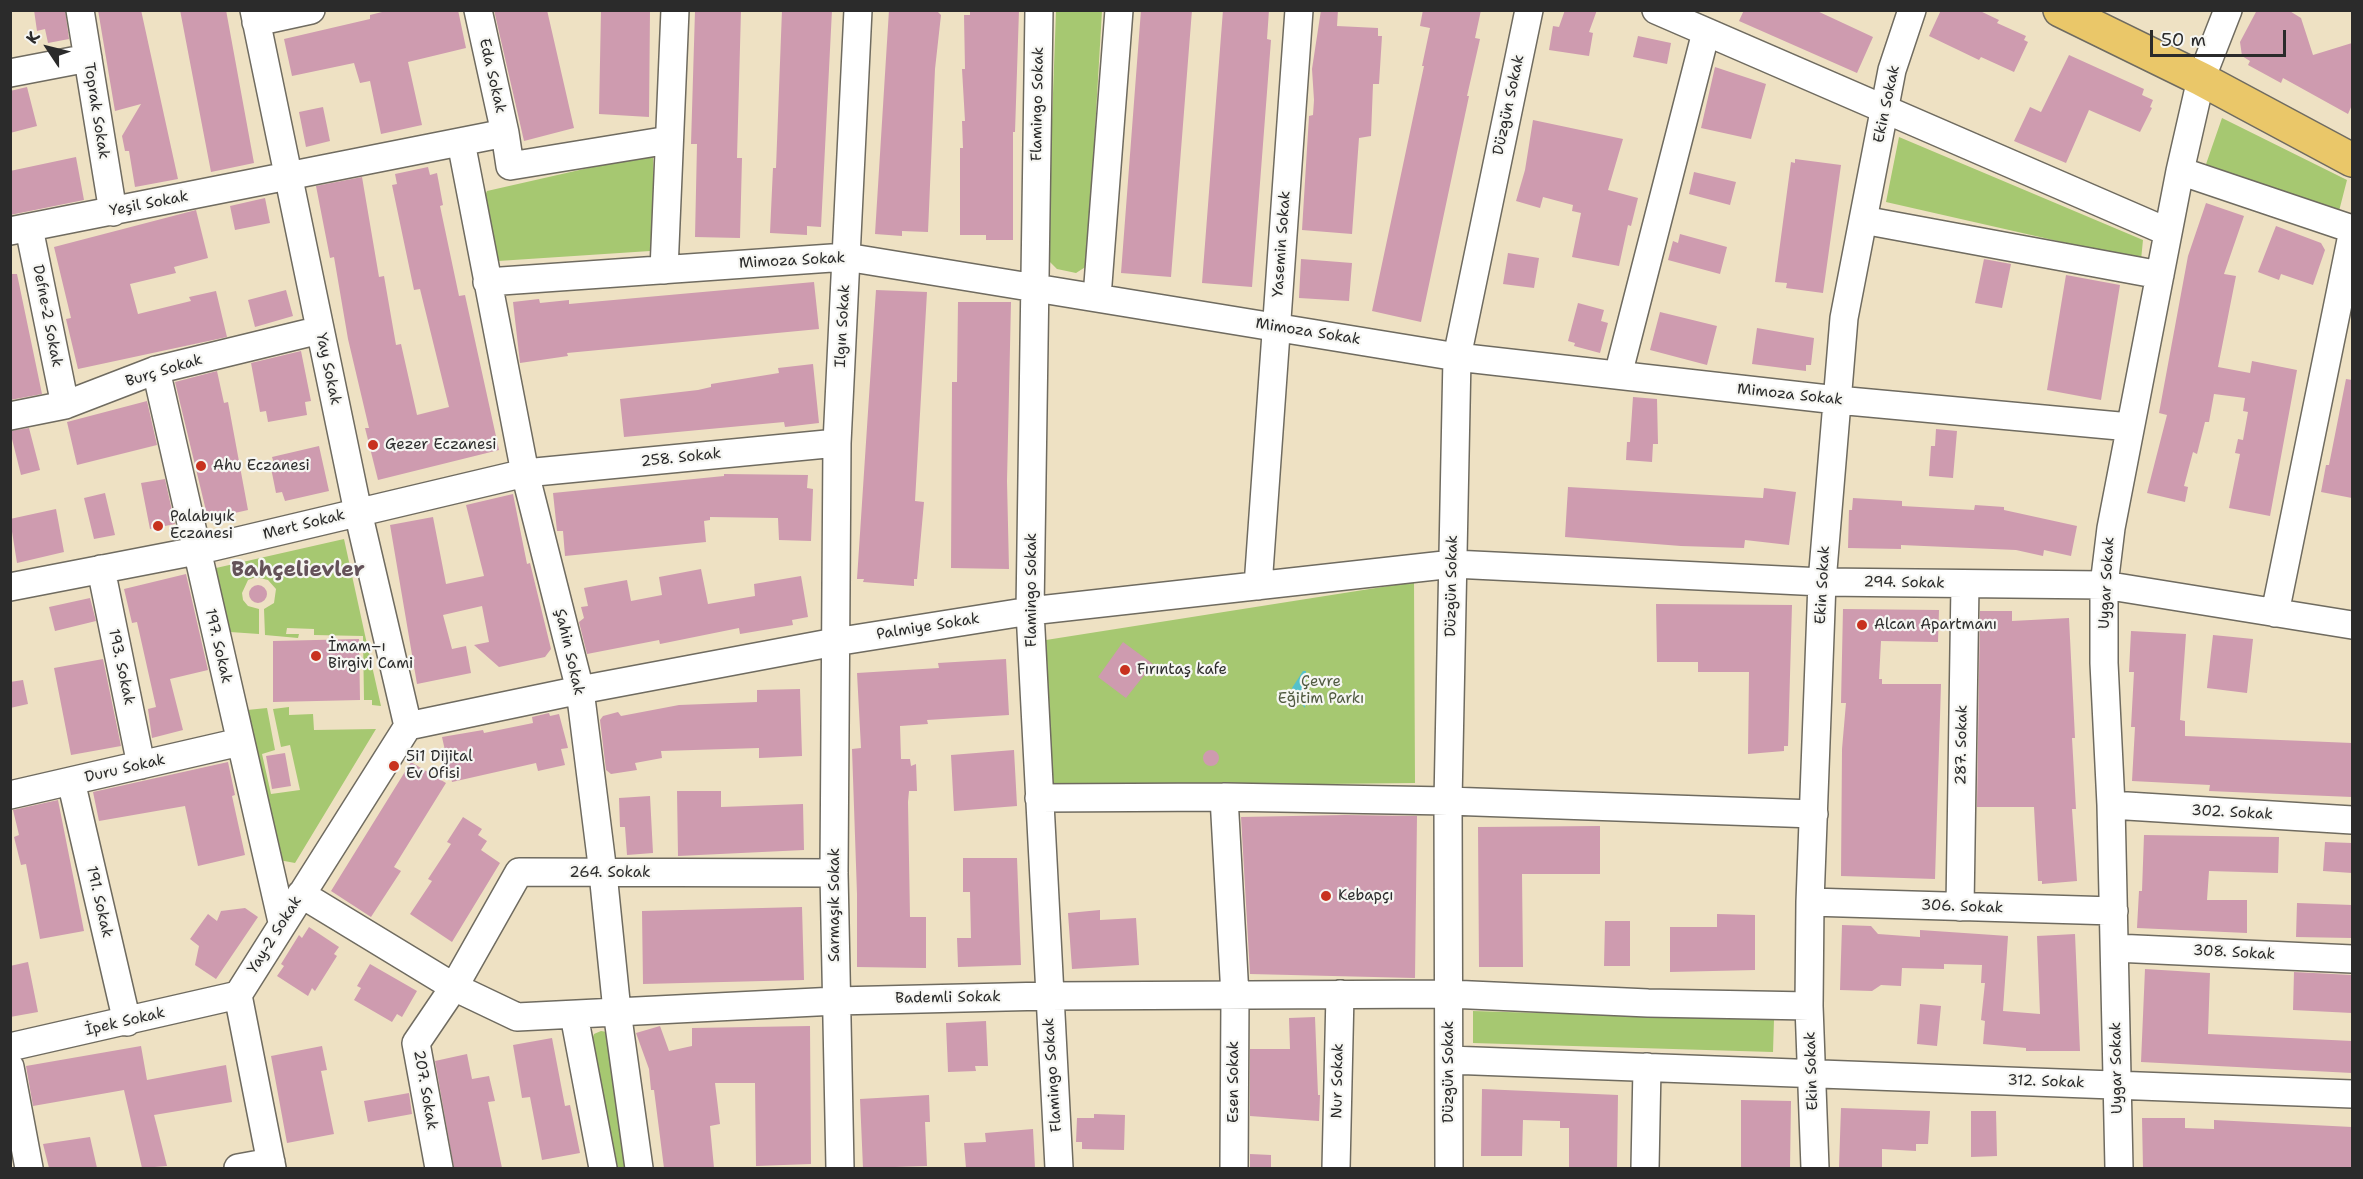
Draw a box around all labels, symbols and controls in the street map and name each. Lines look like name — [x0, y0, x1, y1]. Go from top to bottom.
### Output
north arrow — [18, 18, 78, 78]
scale bar — [2153, 18, 2290, 56]
text: K — [21, 27, 45, 48]
text: 50 m — [2161, 28, 2206, 52]
street label: Eda Sokak — [475, 37, 509, 115]
street label: Flamingo Sokak — [1028, 47, 1048, 161]
street label: Düzgün Sokak — [1490, 53, 1528, 157]
street label: Toprak Sokak — [80, 62, 112, 160]
street label: Ekin Sokak — [1870, 64, 1904, 144]
street label: Yeşil Sokak — [108, 188, 190, 220]
street label: Yasemin Sokak — [1269, 190, 1295, 298]
street label: Mimoza Sokak — [738, 249, 846, 273]
street label: Defne-2 Sokak — [28, 263, 66, 369]
street label: Ilgın Sokak — [832, 284, 854, 368]
street label: Mimoza Sokak — [1254, 315, 1362, 349]
street label: Yay Sokak — [312, 331, 344, 407]
street label: Burç Sokak — [123, 351, 205, 391]
street label: Mimoza Sokak — [1736, 380, 1844, 410]
place label: Gezer Eczanesi — [385, 436, 497, 454]
marker: Gezer Eczanesi — [366, 438, 380, 452]
street label: 258. Sokak — [640, 445, 722, 471]
place label: Ahu Eczanesi — [213, 457, 310, 475]
marker: Ahu Eczanesi — [194, 459, 208, 473]
street label: Mert Sokak — [261, 506, 347, 544]
place label: Palabıyık Eczanesi — [170, 508, 235, 543]
marker: Palabıyık Eczanesi — [151, 519, 165, 533]
street label: Flamingo Sokak — [1023, 533, 1041, 647]
street label: Düzgün Sokak — [1442, 535, 1462, 637]
street label: Uygar Sokak — [2096, 536, 2118, 630]
street label: Ekin Sokak — [1812, 545, 1834, 625]
district label: Bahçelievler — [231, 558, 365, 584]
street label: 294. Sokak — [1863, 573, 1945, 593]
street label: 197. Sokak — [201, 607, 235, 685]
street label: Şahin Sokak — [550, 607, 588, 697]
street label: Palmiye Sokak — [875, 610, 981, 644]
place label: Alcan Apartmanı — [1874, 616, 1997, 634]
marker: Alcan Apartmanı — [1855, 618, 1869, 632]
street label: 193. Sokak — [104, 627, 138, 707]
place label: İmam–ı Birgivi Cami — [328, 638, 413, 673]
marker: İmam–ı Birgivi Cami — [309, 649, 323, 663]
place label: Fırıntaş kafe — [1137, 661, 1227, 679]
marker: Fırıntaş kafe — [1118, 663, 1132, 677]
park label: Çevre Eğitim Parkı — [1278, 673, 1364, 708]
street label: 287. Sokak — [1952, 705, 1972, 785]
place label: 5i1 Dijital Ev Ofisi — [406, 748, 473, 783]
street label: Duru Sokak — [83, 751, 167, 787]
marker: 5i1 Dijital Ev Ofisi — [387, 759, 401, 773]
street label: 302. Sokak — [2191, 802, 2273, 824]
street label: Sarmaşık Sokak — [826, 848, 844, 962]
street label: 191. Sokak — [82, 864, 116, 940]
street label: 264. Sokak — [569, 864, 651, 882]
place label: Kebapçı — [1338, 887, 1393, 905]
marker: Kebapçı — [1319, 889, 1333, 903]
street label: Yay-2 Sokak — [244, 893, 306, 977]
street label: 306. Sokak — [1920, 897, 2004, 917]
street label: 308. Sokak — [2192, 942, 2276, 964]
street label: Bademli Sokak — [895, 988, 1001, 1008]
street label: İpek Sokak — [83, 1004, 167, 1040]
street label: Flamingo Sokak — [1040, 1017, 1066, 1133]
street label: Düzgün Sokak — [1440, 1021, 1458, 1123]
street label: Uygar Sokak — [2107, 1022, 2127, 1114]
street label: Ekin Sokak — [1802, 1031, 1822, 1111]
street label: Esen Sokak — [1225, 1041, 1243, 1123]
street label: Nur Sokak — [1328, 1043, 1348, 1119]
street label: 207. Sokak — [409, 1049, 441, 1131]
street label: 312. Sokak — [2007, 1072, 2085, 1092]

